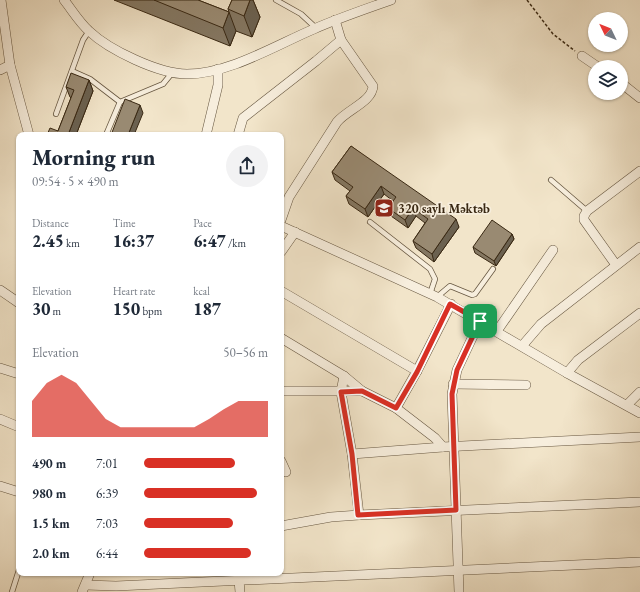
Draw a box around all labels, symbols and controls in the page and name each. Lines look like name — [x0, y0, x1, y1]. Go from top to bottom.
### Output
north arrow — [588, 12, 628, 52]
map controls — [588, 12, 628, 100]
button: layers — [588, 60, 628, 100]
text: Morning run — [32, 143, 156, 172]
button: share — [226, 145, 268, 187]
text: 09:54 · 5 × 490 m — [32, 173, 119, 190]
school or university icon: 320 saylı Məktəb — [373, 197, 395, 219]
place label: 320 saylı Məktəb — [398, 200, 490, 217]
text: Distance — [32, 216, 69, 230]
text: Time — [113, 216, 136, 230]
text: Pace — [193, 216, 212, 230]
text: 2.45 — [32, 230, 64, 252]
text: 16:37 — [113, 230, 154, 252]
text: 6:47 — [193, 230, 226, 252]
text: km — [64, 236, 80, 250]
text: /km — [226, 236, 246, 250]
text: Elevation — [32, 284, 72, 298]
text: Heart rate — [113, 284, 155, 298]
text: kcal — [193, 284, 210, 298]
text: 30 — [32, 298, 50, 320]
text: 150 — [113, 298, 140, 320]
text: 187 — [193, 298, 221, 320]
text: m — [50, 304, 61, 318]
text: bpm — [140, 304, 162, 318]
pin — [463, 304, 497, 338]
icon: arrive — [469, 310, 491, 332]
text: Elevation — [32, 344, 79, 361]
text: 50–56 m — [223, 344, 268, 361]
text: 490 m — [32, 455, 66, 472]
text: 7:01 — [96, 455, 118, 472]
text: 980 m — [32, 485, 66, 502]
text: 6:39 — [96, 485, 118, 502]
text: 1.5 km — [32, 515, 70, 532]
text: 7:03 — [96, 515, 118, 532]
text: 2.0 km — [32, 545, 70, 562]
text: 6:44 — [96, 545, 118, 562]

